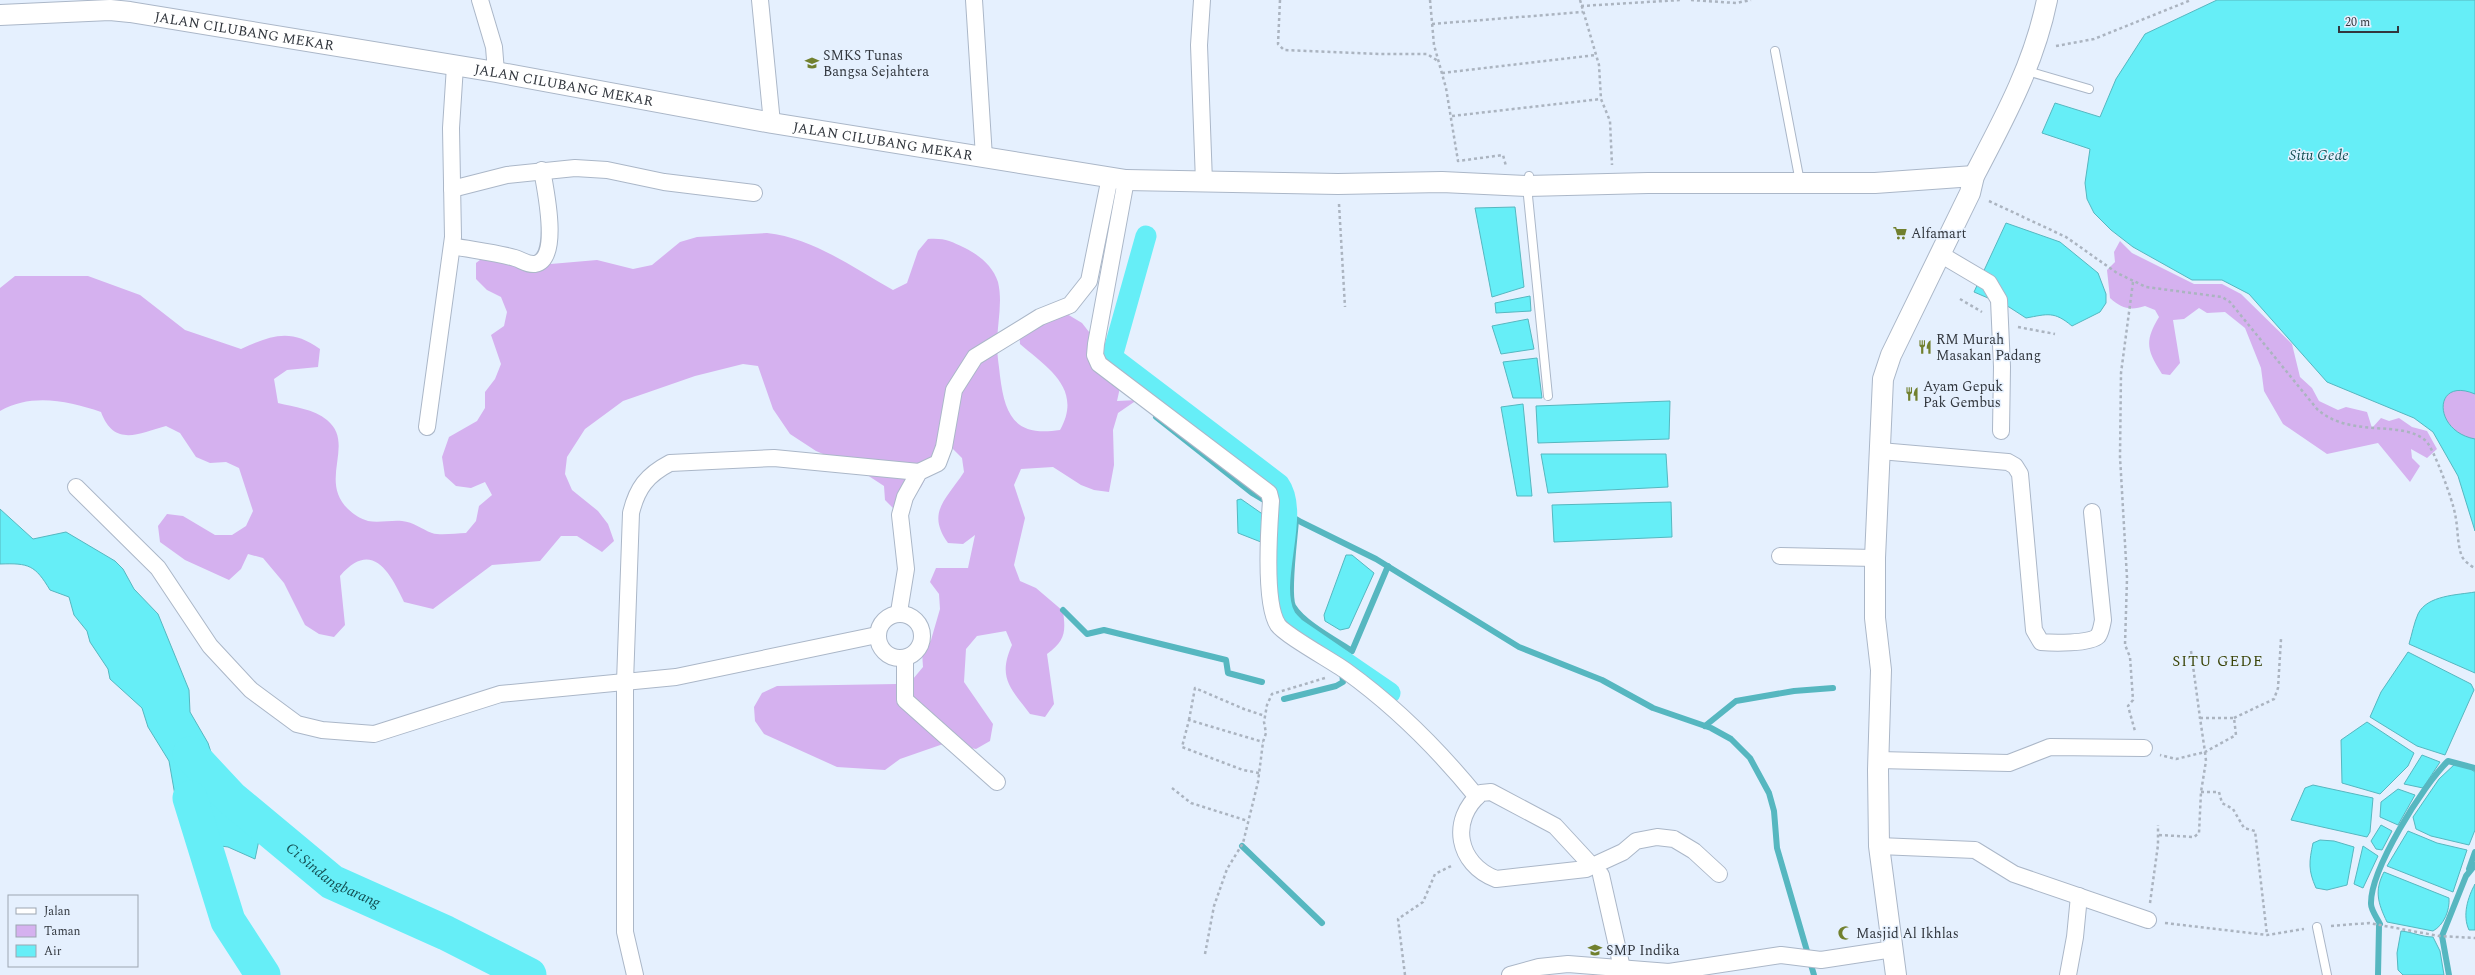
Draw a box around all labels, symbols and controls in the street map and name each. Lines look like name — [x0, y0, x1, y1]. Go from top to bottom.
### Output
street label: JALAN CILUBANG MEKAR — [153, 6, 336, 56]
scale bar — [2339, 8, 2398, 34]
text: 20 m — [2345, 13, 2370, 32]
place label: SMKS Tunas Bangsa Sejahtera — [823, 45, 929, 82]
school or university icon: SMKS Tunas Bangsa Sejahtera — [804, 55, 820, 71]
street label: JALAN CILUBANG MEKAR — [473, 59, 656, 112]
street label: JALAN CILUBANG MEKAR — [791, 117, 975, 166]
water label: Situ Gede — [2289, 144, 2349, 167]
place label: Alfamart — [1911, 223, 1966, 244]
supermarket icon: Alfamart — [1892, 225, 1908, 241]
place label: RM Murah Masakan Padang — [1936, 329, 2041, 366]
restaurant icon: RM Murah Masakan Padang — [1917, 339, 1933, 355]
place label: Ayam Gepuk Pak Gembus — [1923, 376, 2003, 413]
restaurant icon: Ayam Gepuk Pak Gembus — [1904, 386, 1920, 402]
district label: SITU GEDE — [2172, 650, 2264, 673]
water label: Ci Sindangbarang — [280, 837, 385, 915]
legend — [8, 895, 138, 967]
text: Jalan — [44, 902, 71, 921]
text: Taman — [44, 922, 81, 941]
place label: Masjid Al Ikhlas — [1856, 923, 1959, 944]
mosque icon: Masjid Al Ikhlas — [1837, 925, 1853, 941]
place label: SMP Indika — [1606, 940, 1680, 961]
text: Air — [44, 942, 62, 961]
school or university icon: SMP Indika — [1587, 942, 1603, 958]

